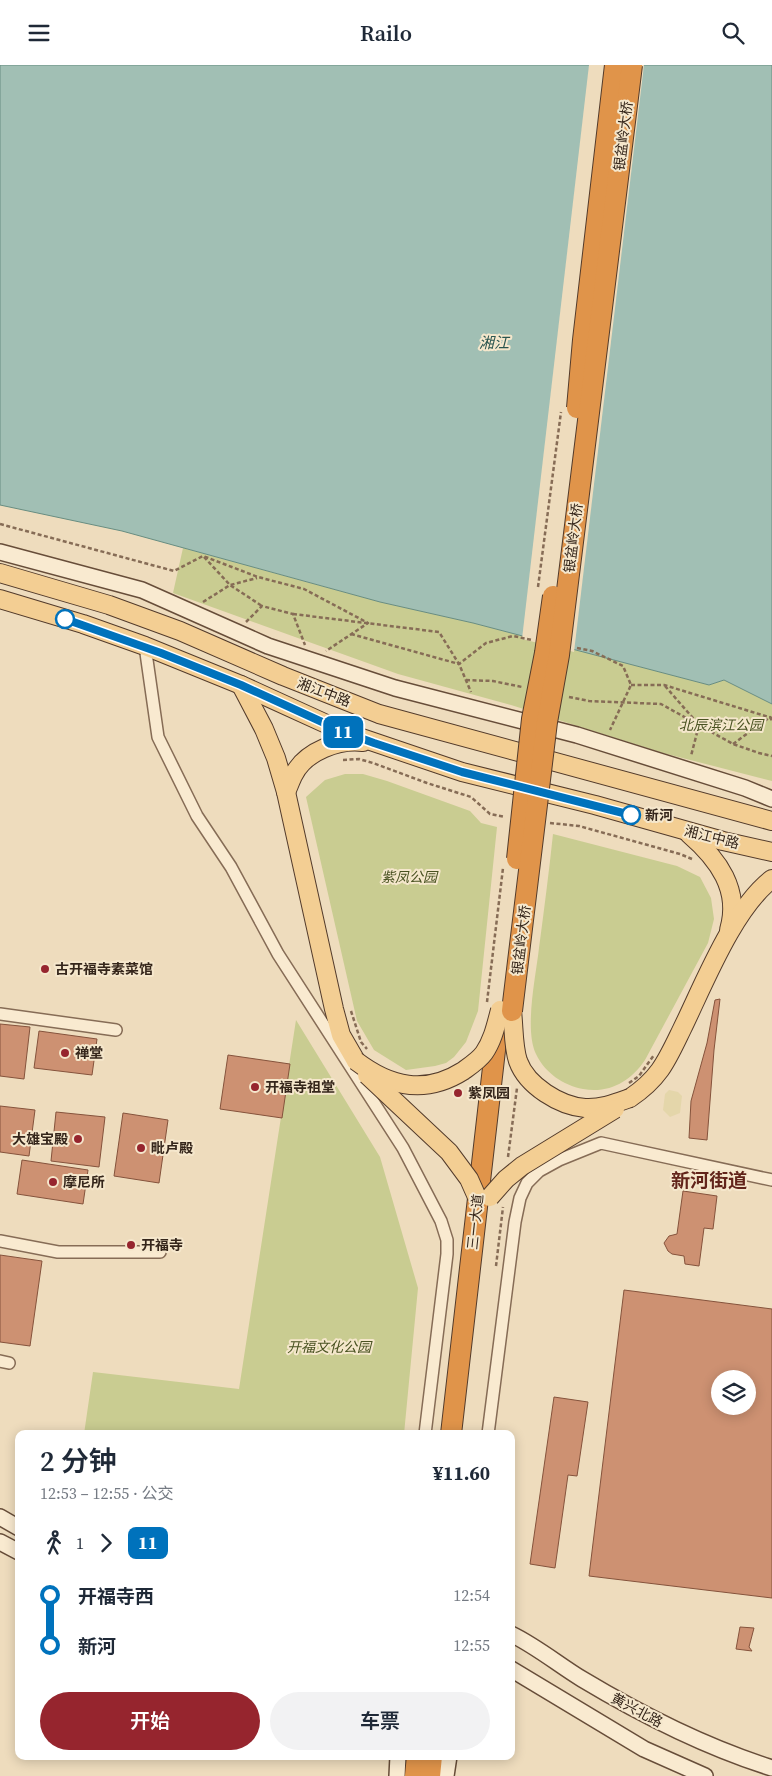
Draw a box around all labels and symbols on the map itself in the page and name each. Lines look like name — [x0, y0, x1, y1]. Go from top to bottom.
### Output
street label: 银盆岭大桥 — [609, 100, 637, 172]
water label: 湘江 — [479, 332, 511, 353]
street label: 银盆岭大桥 — [559, 502, 587, 574]
unlabelled marker — [55, 609, 75, 629]
street label: 湘江中路 — [294, 673, 354, 711]
park label: 北辰滨江公园 — [679, 715, 765, 735]
line badge: 11 — [320, 716, 366, 748]
marker: 新河 — [621, 805, 641, 825]
place label: 新河 — [645, 805, 673, 825]
street label: 湘江中路 — [682, 821, 742, 853]
park label: 紫凤公园 — [381, 867, 439, 887]
street label: 银盆岭大桥 — [507, 904, 535, 976]
place label: 古开福寺素菜馆 — [55, 959, 153, 979]
marker: 古开福寺素菜馆 — [39, 963, 51, 975]
place label: 禅堂 — [75, 1043, 103, 1063]
marker: 禅堂 — [59, 1047, 71, 1059]
place label: 开福寺祖堂 — [265, 1077, 335, 1097]
marker: 开福寺祖堂 — [249, 1081, 261, 1093]
place label: 紫凤园 — [468, 1083, 510, 1103]
marker: 紫凤园 — [452, 1087, 464, 1099]
place label: 大雄宝殿 — [12, 1129, 68, 1149]
marker: 大雄宝殿 — [72, 1133, 84, 1145]
place label: 毗卢殿 — [151, 1138, 193, 1158]
marker: 毗卢殿 — [135, 1142, 147, 1154]
district label: 新河街道 — [671, 1167, 747, 1193]
place label: 摩尼所 — [63, 1172, 105, 1192]
marker: 摩尼所 — [47, 1176, 59, 1188]
street label: 三一大道 — [462, 1193, 488, 1251]
place label: 开福寺 — [141, 1235, 183, 1255]
marker: 开福寺 — [125, 1239, 137, 1251]
park label: 开福文化公园 — [287, 1337, 373, 1357]
street label: 黄兴北路 — [608, 1688, 666, 1732]

